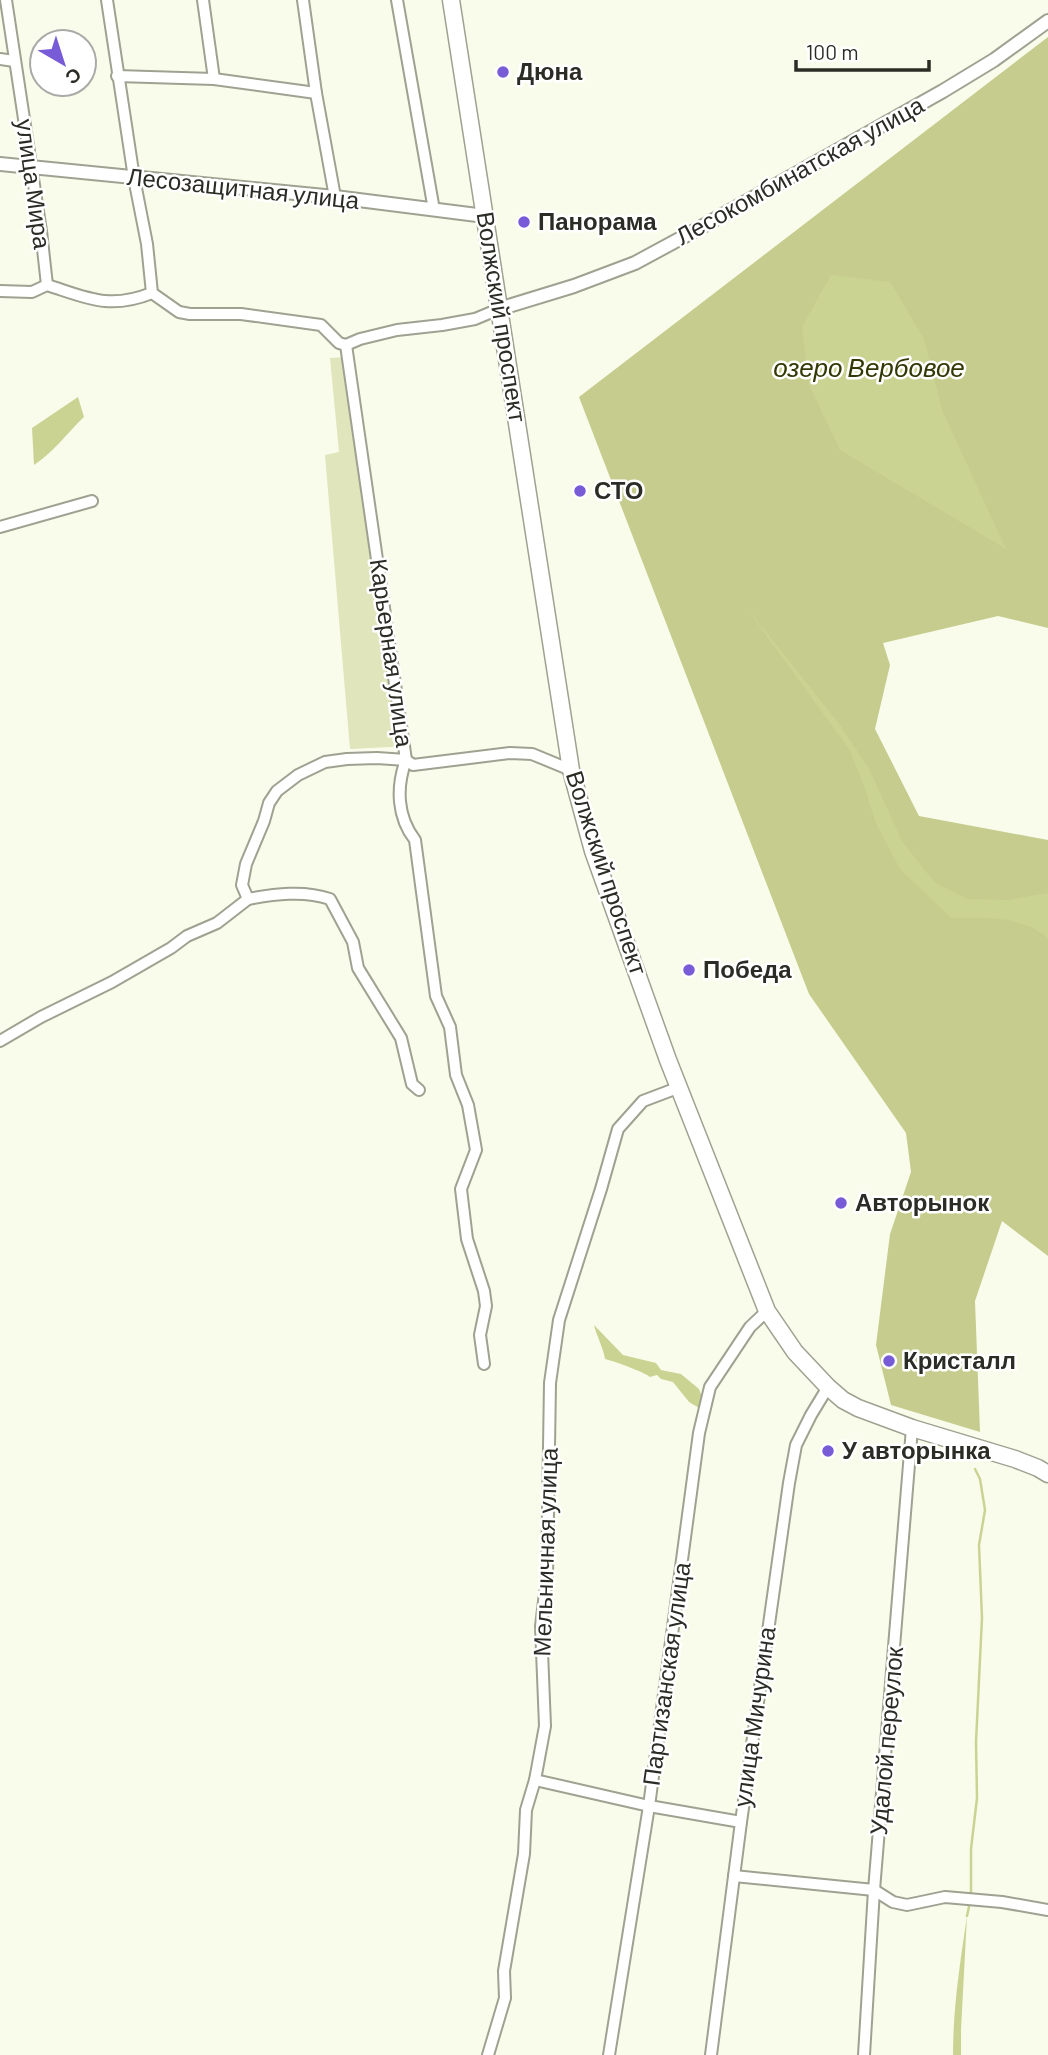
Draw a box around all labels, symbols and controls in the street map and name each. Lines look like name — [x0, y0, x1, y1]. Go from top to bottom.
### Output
north arrow — [28, 28, 98, 98]
scale bar — [796, 28, 929, 72]
text: 100 m — [806, 39, 859, 64]
place label: Дюна — [517, 56, 583, 85]
text: С — [61, 63, 87, 90]
marker: Дюна — [495, 64, 511, 80]
street label: Лесокомбинатская улица — [670, 89, 929, 250]
street label: улица Мира — [11, 117, 58, 251]
street label: Лесозащитная улица — [126, 161, 361, 214]
place label: Панорама — [538, 206, 657, 235]
street label: Волжский проспект — [472, 209, 533, 424]
marker: Панорама — [516, 214, 532, 230]
water label: озеро Вербовое — [773, 351, 965, 382]
place label: СТО — [594, 475, 643, 504]
marker: СТО — [572, 483, 588, 499]
street label: Карьерная улица — [365, 557, 420, 750]
street label: Волжский проспект — [561, 767, 654, 978]
place label: Победа — [703, 954, 792, 983]
marker: Победа — [681, 962, 697, 978]
place label: Авторынок — [855, 1187, 990, 1216]
marker: Авторынок — [833, 1195, 849, 1211]
place label: Кристалл — [903, 1345, 1016, 1374]
marker: Кристалл — [881, 1353, 897, 1369]
place label: У авторынка — [842, 1435, 991, 1464]
marker: У авторынка — [820, 1443, 836, 1459]
street label: Мельничная улица — [526, 1446, 563, 1657]
street label: Партизанская улица — [635, 1559, 696, 1788]
street label: улица Мичурина — [727, 1624, 781, 1809]
street label: Удалой переулок — [863, 1645, 908, 1836]

